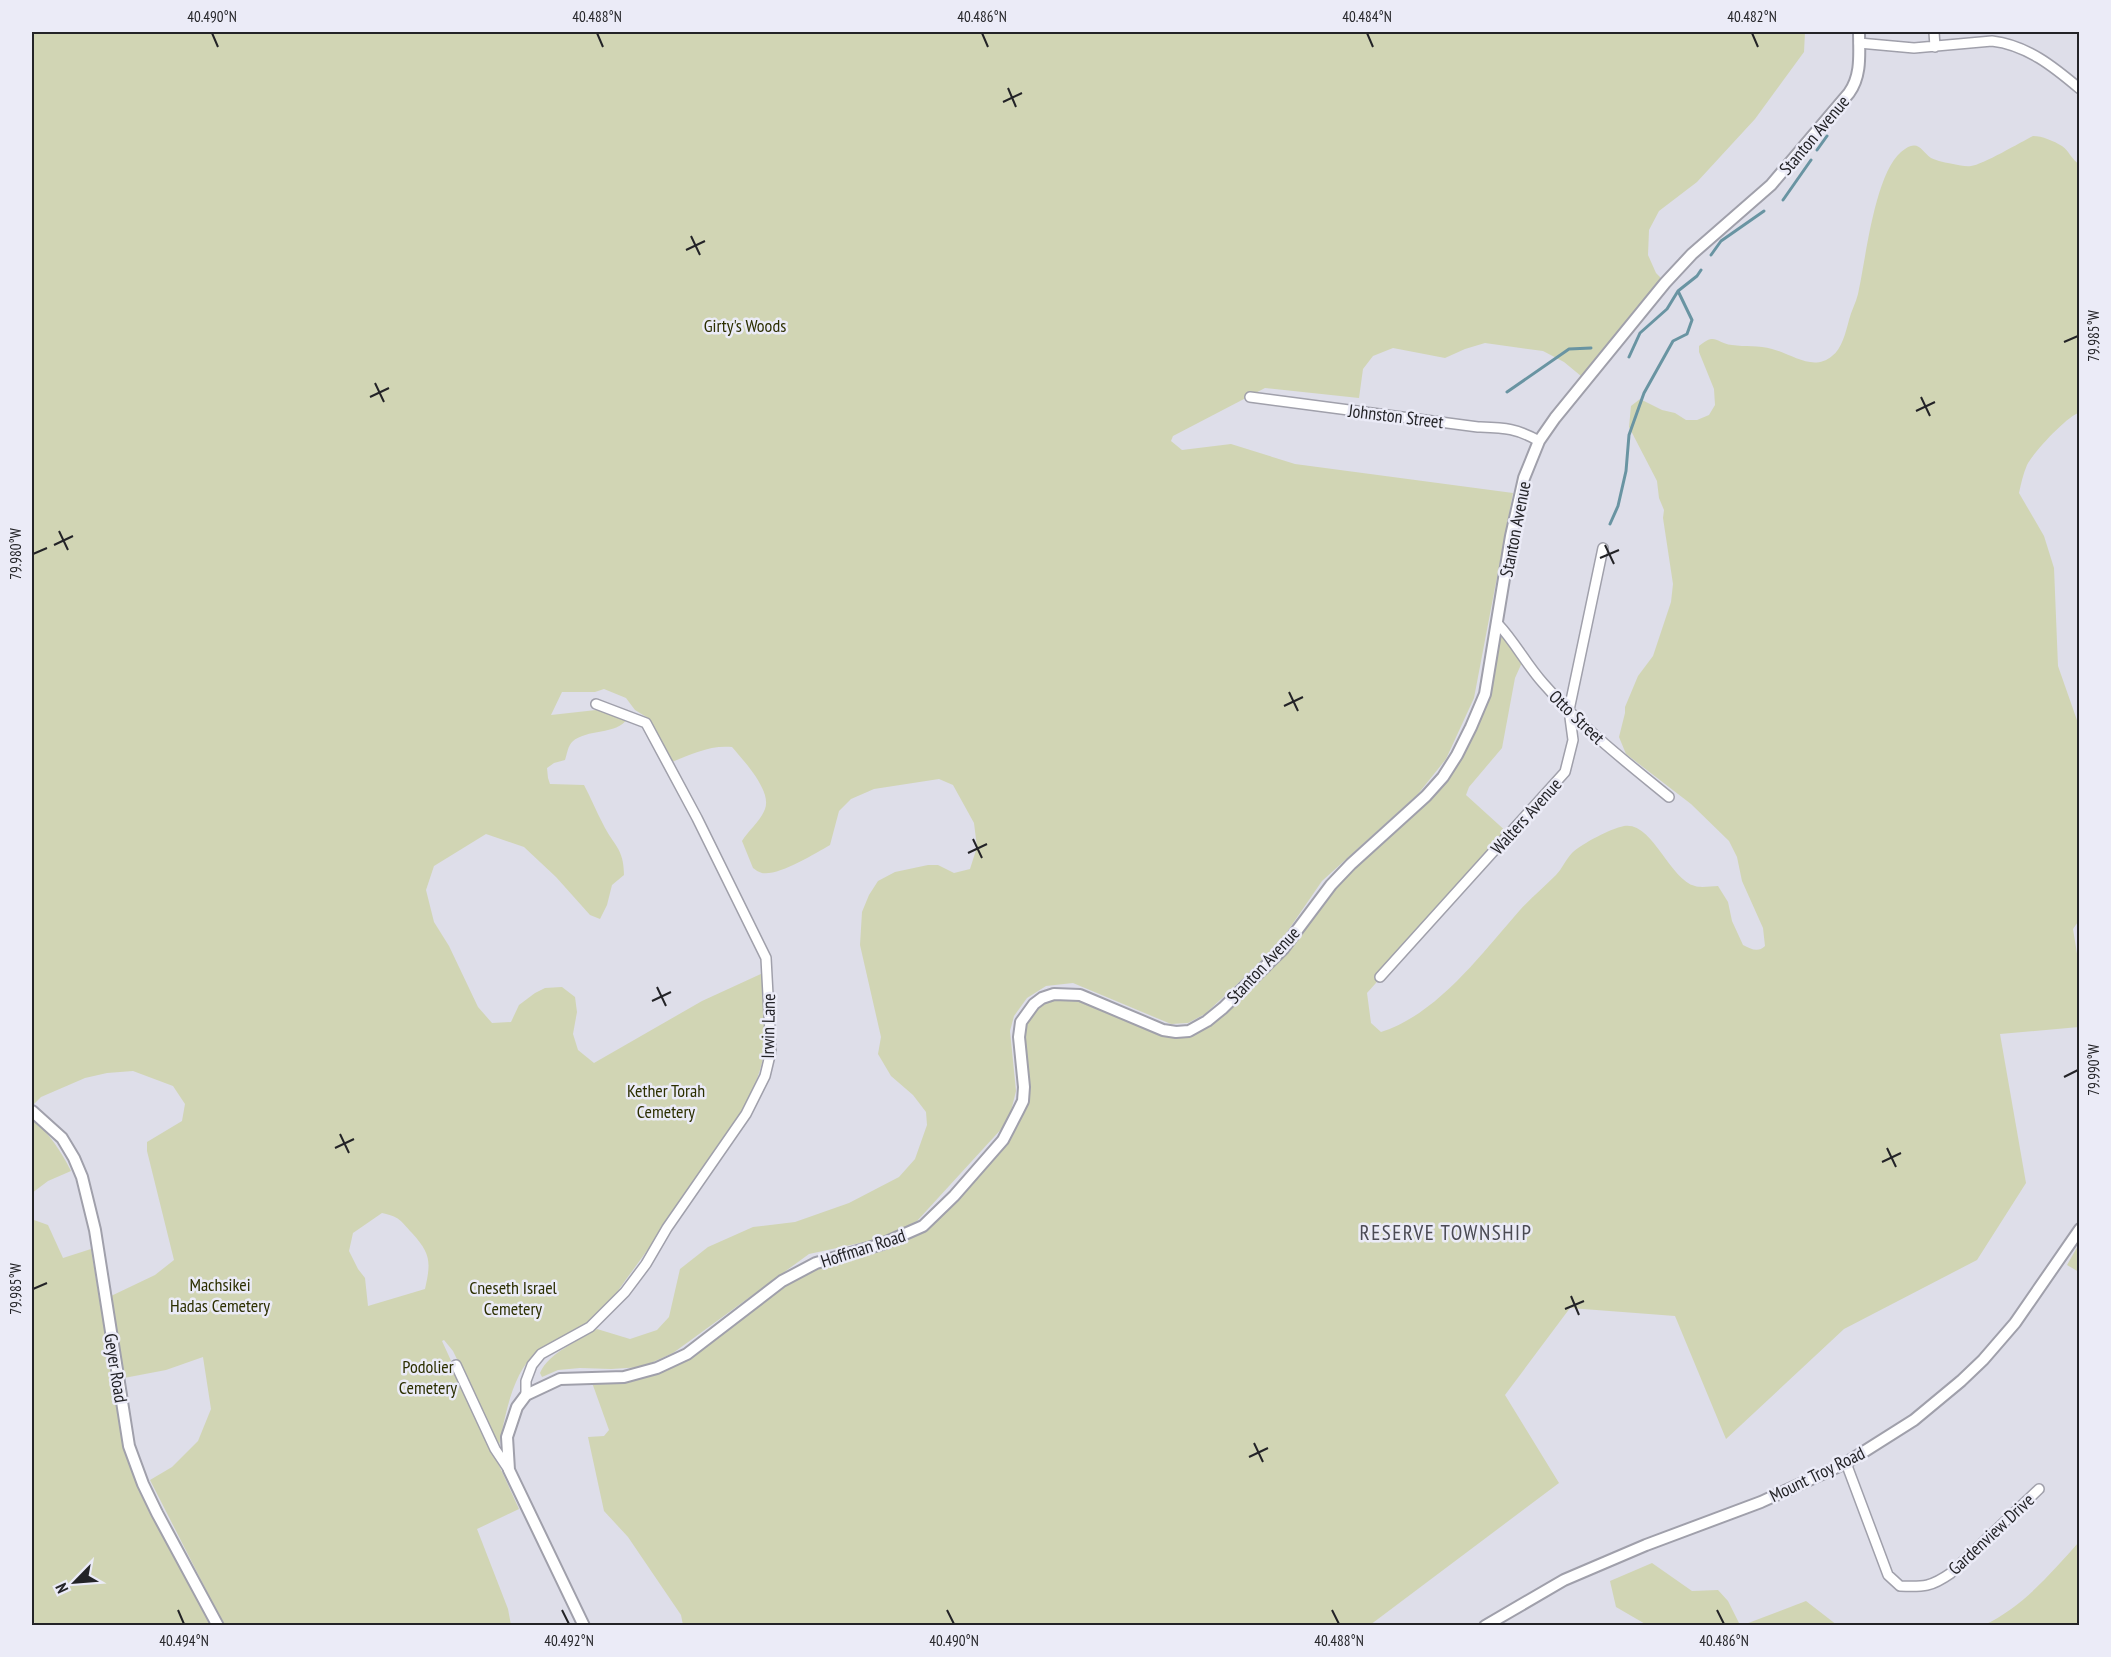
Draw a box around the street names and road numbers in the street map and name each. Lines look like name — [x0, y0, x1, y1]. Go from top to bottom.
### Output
street label: Stanton Avenue — [1774, 90, 1854, 180]
street label: Johnston Street — [1346, 399, 1445, 433]
street label: Stanton Avenue — [1494, 479, 1536, 579]
street label: Otto Street — [1544, 685, 1610, 749]
street label: Walters Avenue — [1486, 773, 1566, 859]
street label: Stanton Avenue — [1221, 922, 1305, 1008]
street label: Irwin Lane — [756, 993, 780, 1059]
street label: Hoffman Road — [818, 1223, 908, 1273]
street label: Geyer Road — [99, 1332, 133, 1404]
street label: Mount Troy Road — [1766, 1441, 1868, 1507]
street label: Gardenview Drive — [1943, 1488, 2039, 1580]

